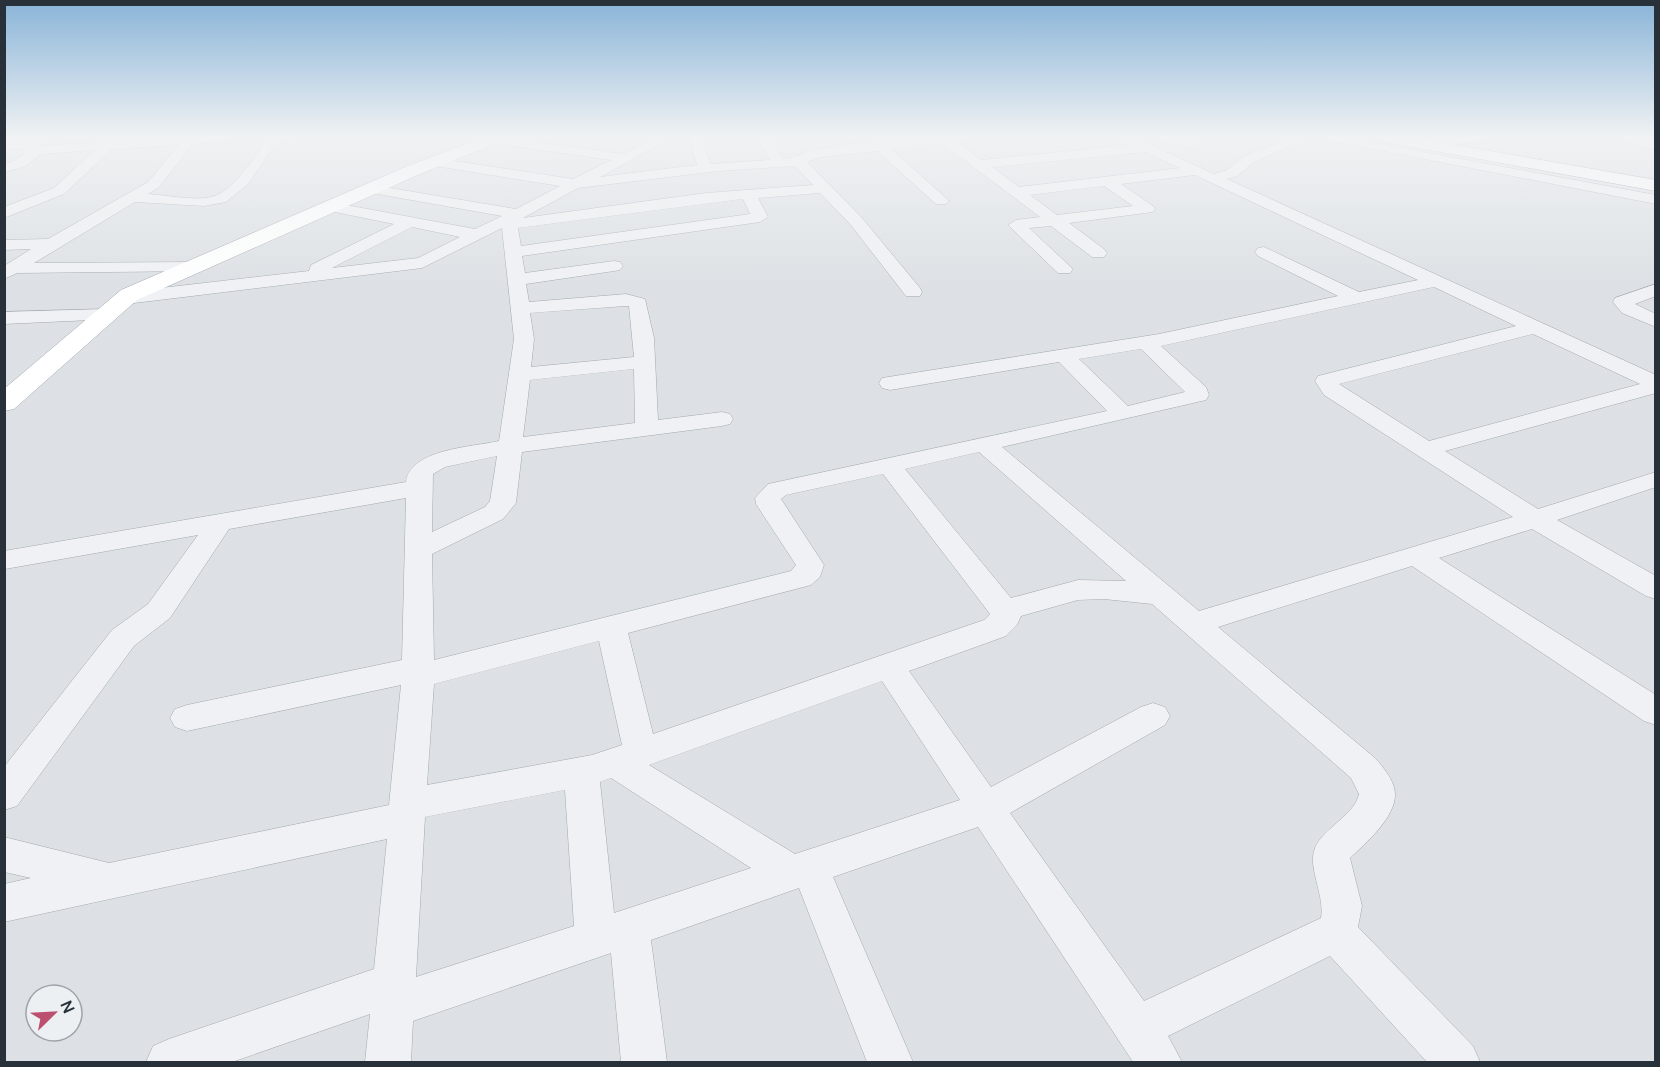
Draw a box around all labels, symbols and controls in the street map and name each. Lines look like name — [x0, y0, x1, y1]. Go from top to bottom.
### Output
north arrow — [24, 983, 84, 1043]
text: N — [55, 997, 80, 1017]

